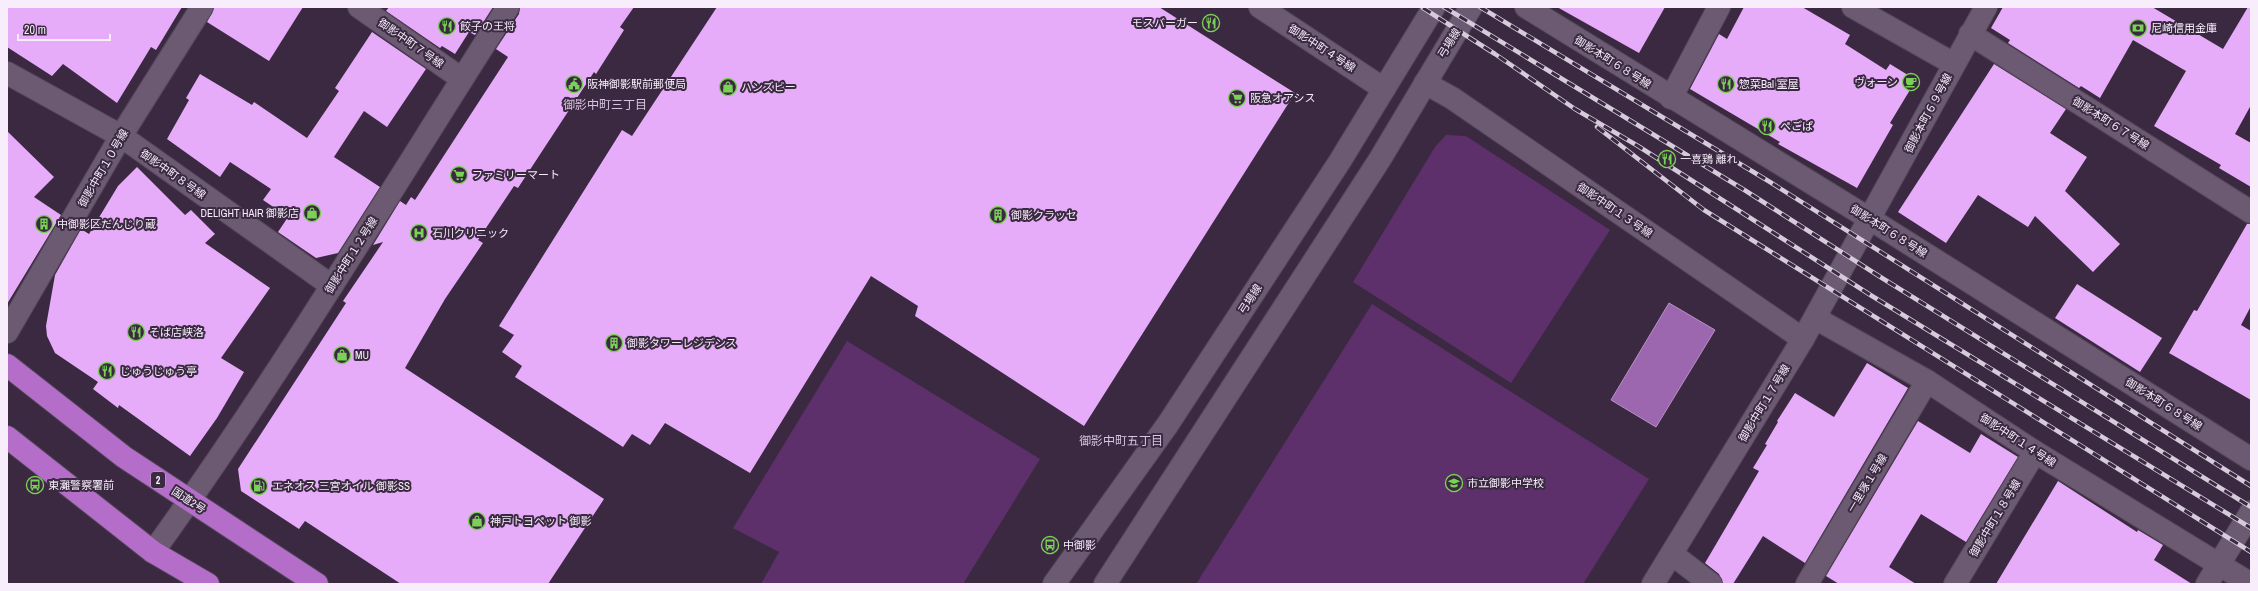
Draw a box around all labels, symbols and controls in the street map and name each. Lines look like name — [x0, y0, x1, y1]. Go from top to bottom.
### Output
restaurant icon: モスバーガー — [1201, 13, 1221, 33]
street label: 御影中町７号線 — [375, 15, 447, 71]
scale bar — [18, 16, 110, 42]
restaurant icon: 餃子の王将 — [437, 16, 457, 36]
place label: モスバーガー — [1132, 16, 1198, 30]
bank icon: 尼崎信用金庫 — [2128, 18, 2148, 38]
place label: 餃子の王将 — [460, 19, 515, 33]
street label: 御影中町４号線 — [1285, 21, 1358, 75]
place label: 尼崎信用金庫 — [2151, 21, 2217, 35]
text: 20 m — [24, 22, 46, 38]
street label: 弓場線 — [1434, 25, 1464, 61]
street label: 御影本町６８号線 — [1571, 32, 1654, 91]
street label: 御影本町６９号線 — [1901, 71, 1955, 156]
cafe icon: ヴォーン — [1901, 72, 1921, 92]
public building icon: 阪神御影駅前郵便局 — [564, 74, 584, 94]
restaurant icon: 惣菜Bal 室屋 — [1716, 74, 1736, 94]
place label: ヴォーン — [1855, 75, 1898, 89]
place label: 阪神御影駅前郵便局 — [587, 77, 686, 91]
shop icon: ハンズビー — [718, 77, 738, 97]
place label: 惣菜Bal 室屋 — [1739, 77, 1799, 91]
place label: ハンズビー — [741, 80, 796, 94]
supermarket icon: 阪急オアシス — [1227, 88, 1247, 108]
place label: 阪急オアシス — [1250, 91, 1316, 105]
street label: 御影本町６７号線 — [2069, 93, 2152, 152]
district label: 御影中町三丁目 — [563, 97, 647, 113]
restaurant icon: ぺごぱ — [1757, 116, 1777, 136]
place label: ぺごぱ — [1780, 119, 1813, 133]
street label: 御影中町１０号線 — [74, 126, 131, 210]
street label: 御影中町８号線 — [137, 146, 209, 202]
restaurant icon: 一喜鶏 離れ — [1657, 149, 1677, 169]
place label: 一喜鶏 離れ — [1680, 152, 1738, 166]
supermarket icon: ファミリーマート — [449, 165, 469, 185]
place label: ファミリーマート — [472, 168, 560, 182]
street label: 御影中町１３号線 — [1574, 179, 1655, 240]
street label: 御影本町６８号線 — [1847, 201, 1930, 260]
shop icon: DELIGHT HAIR 御影店 — [302, 203, 322, 223]
building icon: 御影クラッセ — [988, 205, 1008, 225]
place label: DELIGHT HAIR 御影店 — [200, 206, 299, 220]
place label: 御影クラッセ — [1010, 208, 1077, 222]
building icon: 中御影区だんじり蔵 — [34, 214, 54, 234]
street label: 御影中町１２号線 — [321, 214, 380, 297]
place label: 中御影区だんじり蔵 — [57, 217, 156, 231]
hospital icon: 石川クリニック — [409, 223, 429, 243]
place label: 石川クリニック — [432, 226, 509, 240]
street label: 弓場線 — [1235, 281, 1265, 317]
restaurant icon: そば店峡洛 — [126, 322, 146, 342]
place label: そば店峡洛 — [149, 325, 204, 339]
building icon: 御影タワーレジデンス — [604, 333, 624, 353]
place label: 御影タワーレジデンス — [626, 336, 737, 350]
shop icon: MU — [332, 345, 352, 365]
place label: MU — [355, 348, 369, 362]
restaurant icon: じゅうじゅう亭 — [97, 361, 117, 381]
street label: 御影中町１７号線 — [1735, 362, 1793, 445]
place label: じゅうじゅう亭 — [120, 364, 197, 378]
street label: 御影本町６８号線 — [2122, 374, 2205, 433]
street label: 御影中町１４号線 — [1976, 410, 2059, 470]
district label: 御影中町五丁目 — [1079, 433, 1163, 449]
street label: 一里塚１号線 — [1844, 451, 1890, 515]
road number: 2 — [151, 472, 165, 488]
school or university icon: 市立御影中学校 — [1444, 473, 1464, 493]
bus stop icon: 東灘警察署前 — [25, 475, 45, 495]
fuel station icon: エネオス 三宮オイル 御影SS — [249, 476, 269, 496]
place label: 市立御影中学校 — [1467, 476, 1544, 490]
street label: 御影中町１８号線 — [1966, 477, 2024, 560]
place label: 東灘警察署前 — [48, 478, 114, 492]
place label: エネオス 三宮オイル 御影SS — [272, 479, 410, 493]
street label: 国道2号 — [169, 484, 209, 516]
shop icon: 神戸トヨペット 御影 — [467, 511, 487, 531]
place label: 神戸トヨペット 御影 — [490, 514, 592, 528]
bus stop icon: 中御影 — [1040, 535, 1060, 555]
place label: 中御影 — [1063, 538, 1096, 552]

